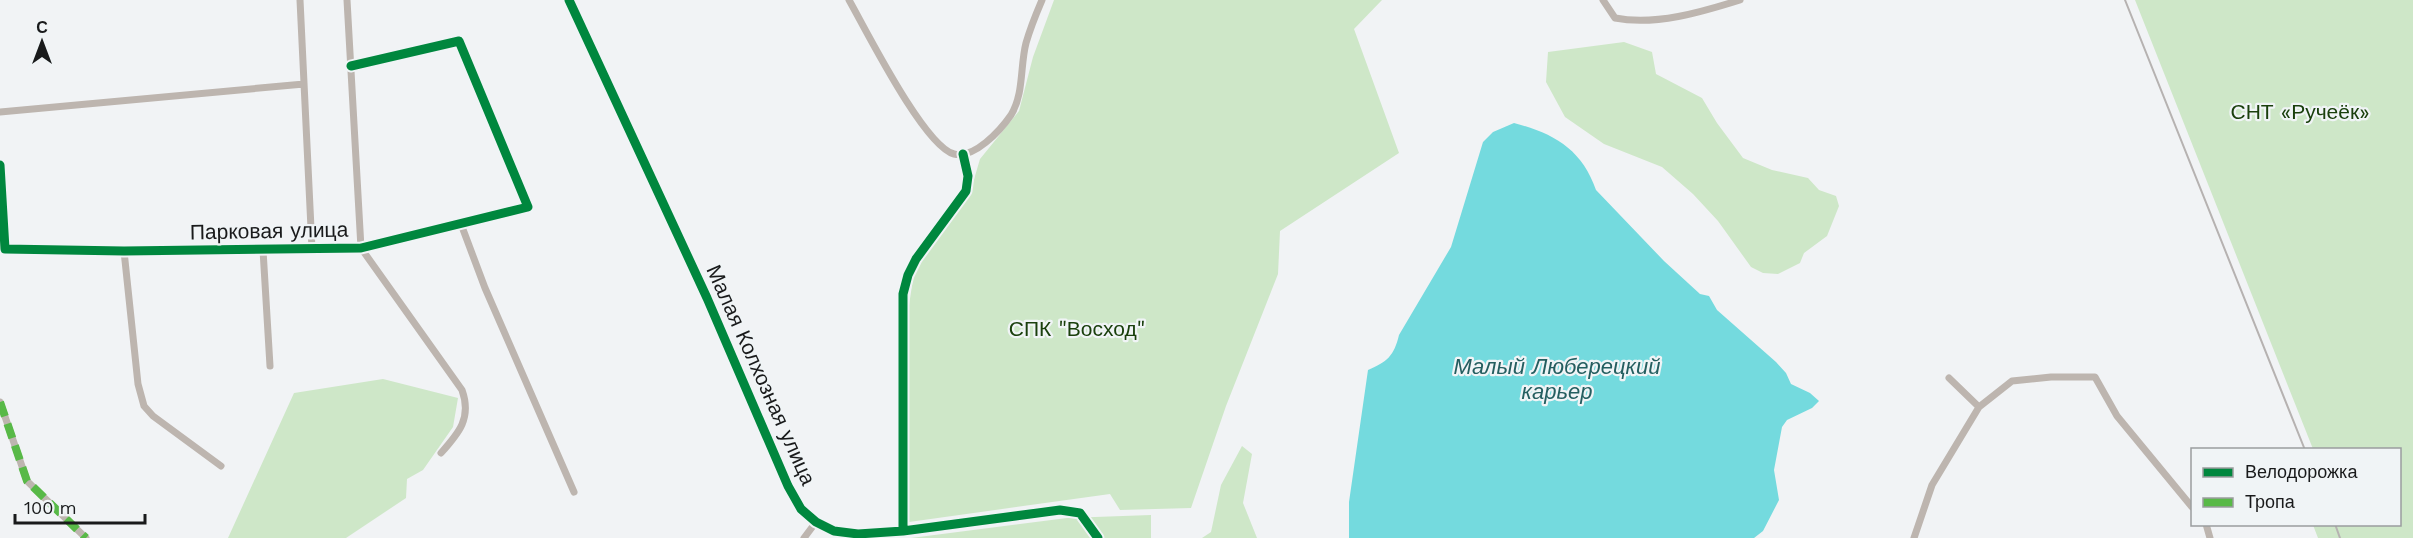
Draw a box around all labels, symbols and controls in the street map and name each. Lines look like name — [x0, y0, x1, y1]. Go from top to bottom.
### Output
north arrow — [12, 12, 72, 72]
text: С — [36, 18, 48, 37]
park label: СНТ «Ручеёк» — [2230, 99, 2370, 124]
street label: Парковая улица — [190, 217, 349, 244]
street label: Малая Колхозная улица — [702, 261, 821, 489]
park label: СПК "Восход" — [1009, 316, 1145, 341]
water label: Малый Люберецкий карьер — [1454, 354, 1660, 404]
legend — [2191, 448, 2401, 526]
text: Велодорожка — [2245, 461, 2358, 482]
scale bar — [15, 487, 146, 525]
text: Тропа — [2245, 491, 2296, 512]
text: 100 m — [24, 497, 77, 518]

